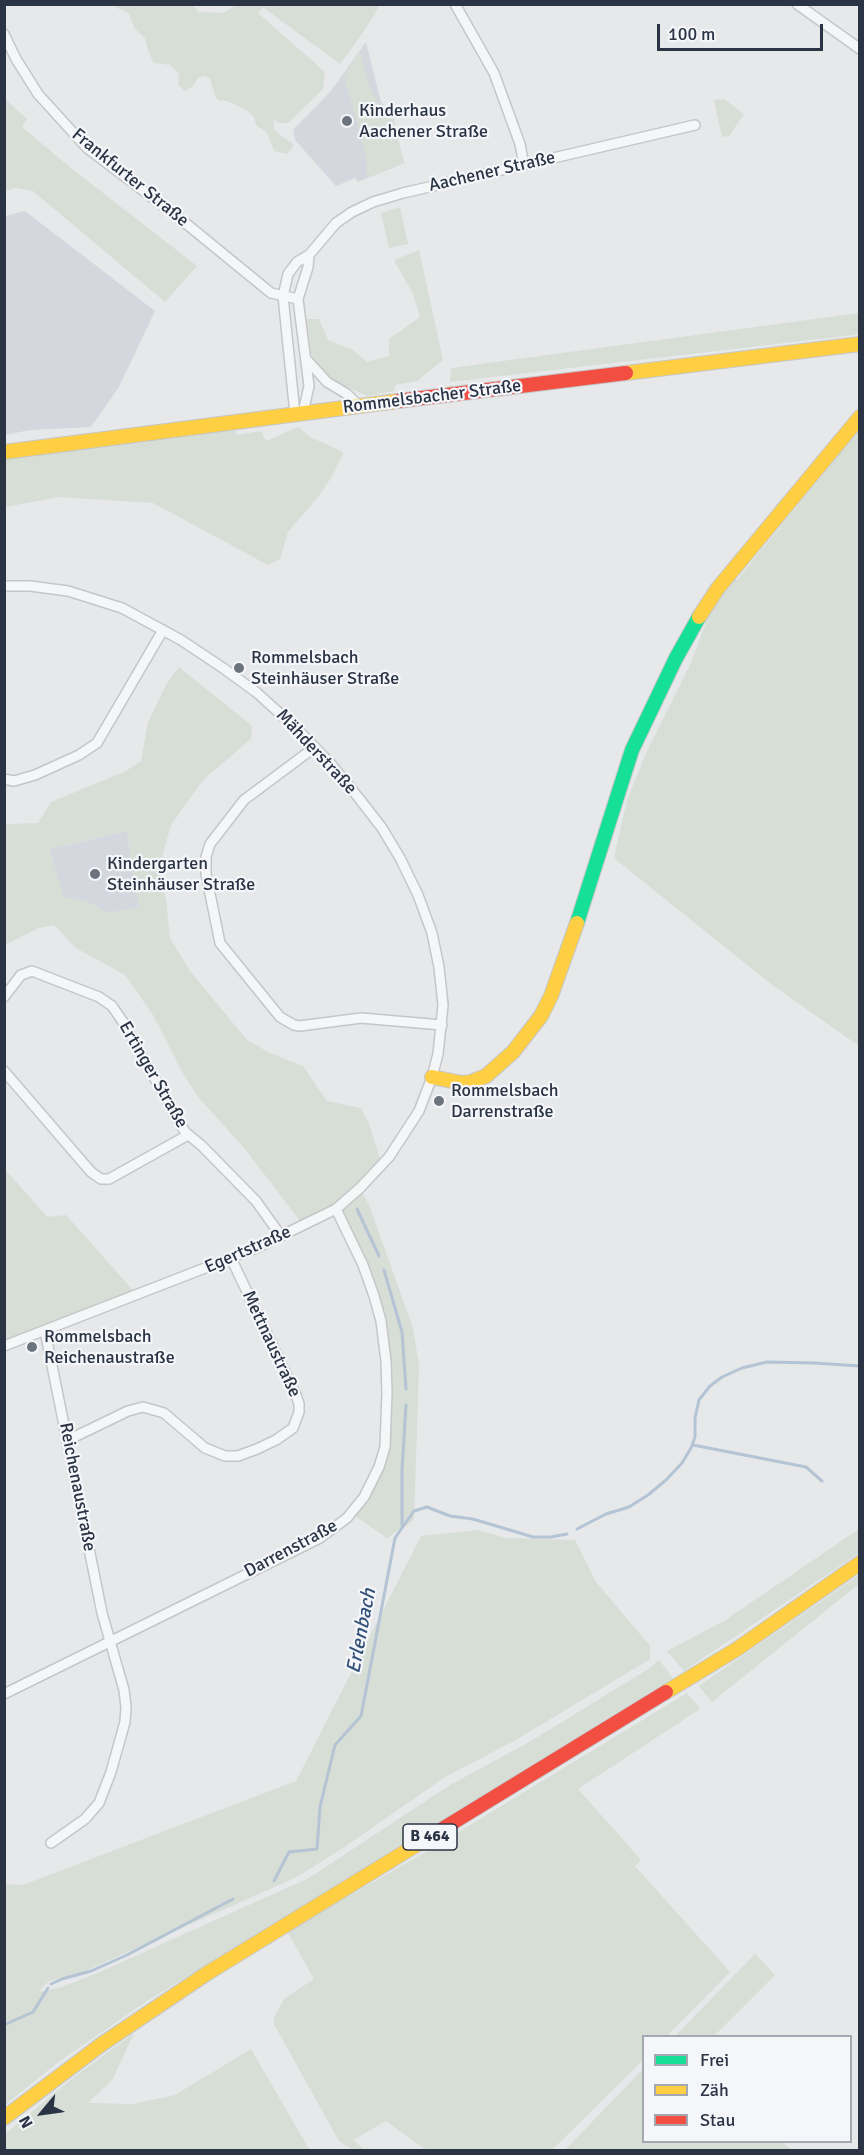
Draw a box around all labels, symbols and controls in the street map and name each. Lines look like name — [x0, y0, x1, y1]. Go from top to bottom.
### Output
scale bar — [660, 12, 826, 50]
text: 100 m — [668, 23, 715, 45]
place label: Kinderhaus Aachener Straße — [359, 100, 488, 142]
marker: Kinderhaus Aachener Straße — [340, 114, 354, 128]
street label: Frankfurter Straße — [67, 124, 193, 232]
street label: Aachener Straße — [427, 147, 557, 197]
street label: Rommelsbacher Straße — [342, 375, 522, 419]
place label: Rommelsbach Steinhäuser Straße — [251, 647, 399, 690]
marker: Rommelsbach Steinhäuser Straße — [232, 661, 246, 675]
street label: Mähderstraße — [271, 705, 361, 799]
place label: Kindergarten Steinhäuser Straße — [107, 853, 255, 896]
marker: Kindergarten Steinhäuser Straße — [88, 867, 102, 881]
street label: Ertinger Straße — [114, 1018, 192, 1132]
place label: Rommelsbach Darrenstraße — [451, 1080, 559, 1122]
marker: Rommelsbach Darrenstraße — [432, 1094, 446, 1108]
street label: Egertstraße — [202, 1221, 294, 1279]
street label: Mettnaustraße — [237, 1287, 305, 1401]
place label: Rommelsbach Reichenaustraße — [44, 1326, 175, 1368]
marker: Rommelsbach Reichenaustraße — [25, 1340, 39, 1354]
street label: Reichenaustraße — [54, 1421, 100, 1553]
street label: Darrenstraße — [241, 1515, 341, 1583]
water label: Erlenbach — [342, 1586, 382, 1676]
road number: B 464 — [403, 1824, 457, 1850]
legend — [642, 2035, 852, 2143]
text: Frei — [700, 2049, 729, 2071]
text: Zäh — [700, 2079, 729, 2101]
north arrow — [12, 2083, 72, 2143]
text: Stau — [700, 2109, 735, 2131]
text: N — [15, 2112, 38, 2131]

